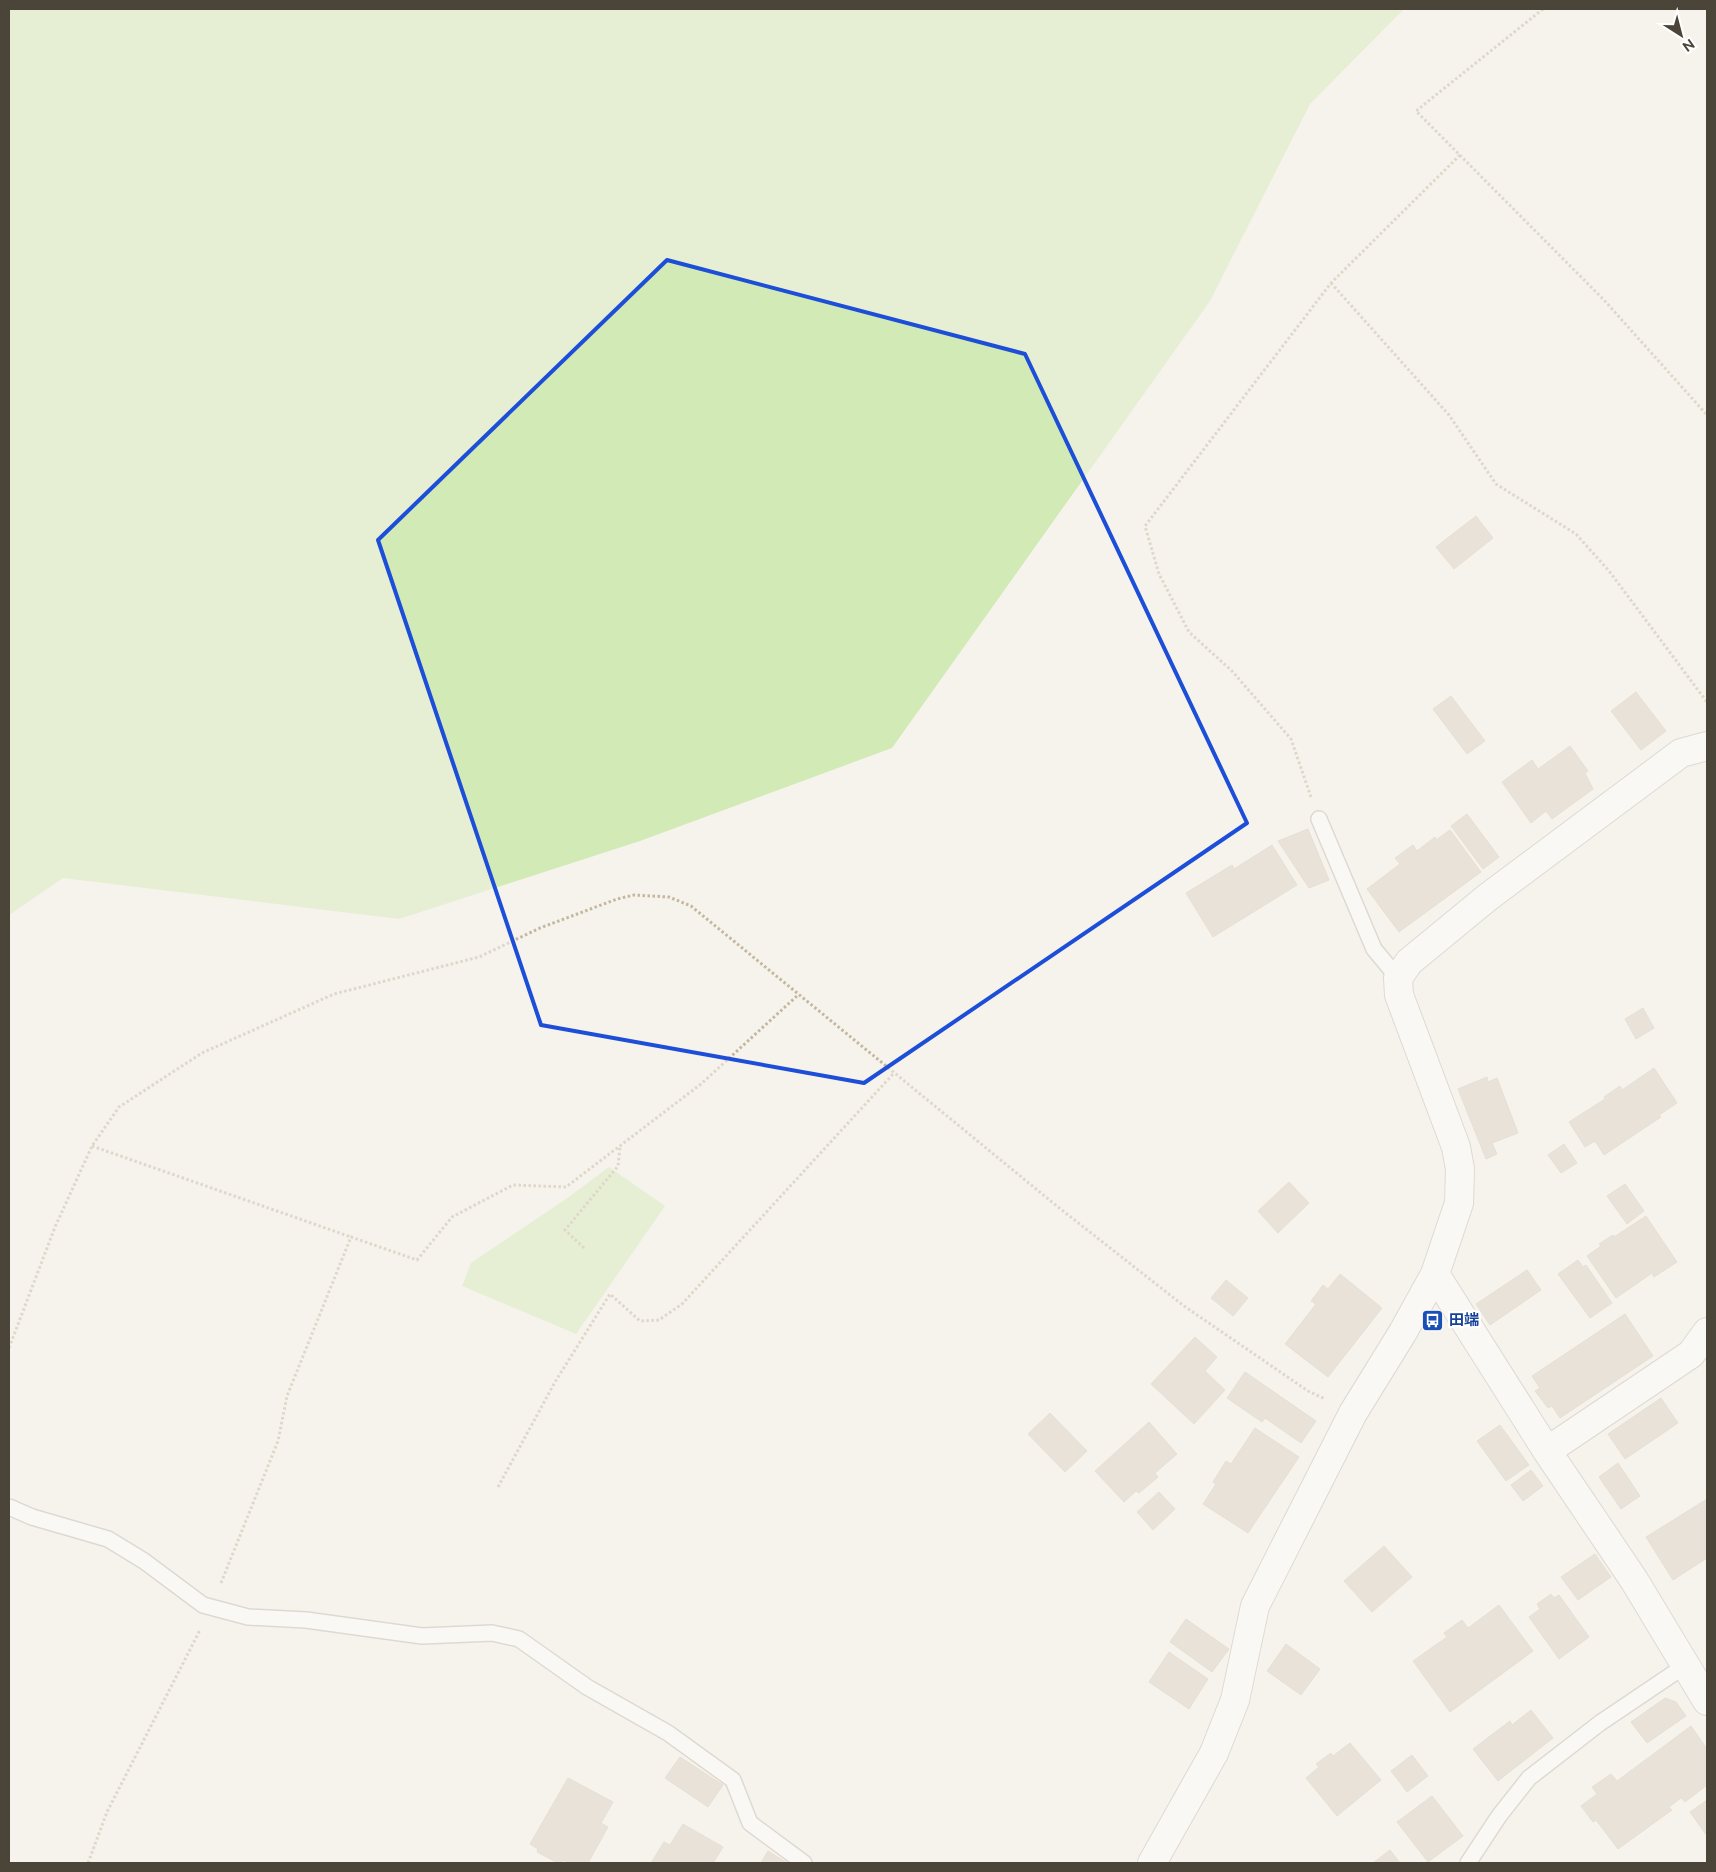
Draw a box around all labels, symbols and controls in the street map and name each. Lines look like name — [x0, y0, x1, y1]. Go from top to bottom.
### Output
north arrow — [1656, 10, 1706, 60]
text: N — [1680, 36, 1698, 55]
bus stop icon: 田端 — [1421, 1308, 1445, 1332]
place label: 田端 — [1449, 1311, 1479, 1329]

